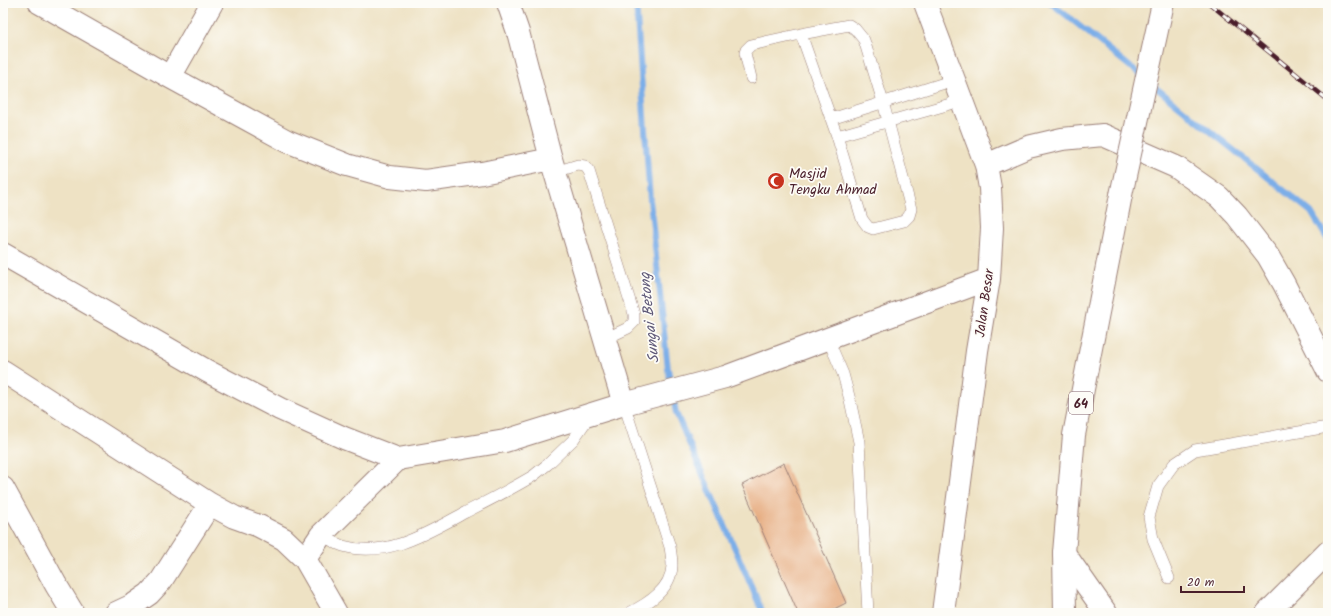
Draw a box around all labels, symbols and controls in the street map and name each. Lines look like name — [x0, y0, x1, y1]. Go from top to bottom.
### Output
place label: Masjid Tengku Ahmad — [789, 163, 878, 201]
mosque icon: Masjid Tengku Ahmad — [766, 171, 786, 191]
street label: Jalan Besar — [969, 266, 1001, 339]
water label: Sungai Betong — [633, 271, 667, 364]
road number: 64 — [1069, 392, 1093, 414]
scale bar — [1181, 568, 1244, 594]
text: 20 m — [1187, 573, 1215, 592]

